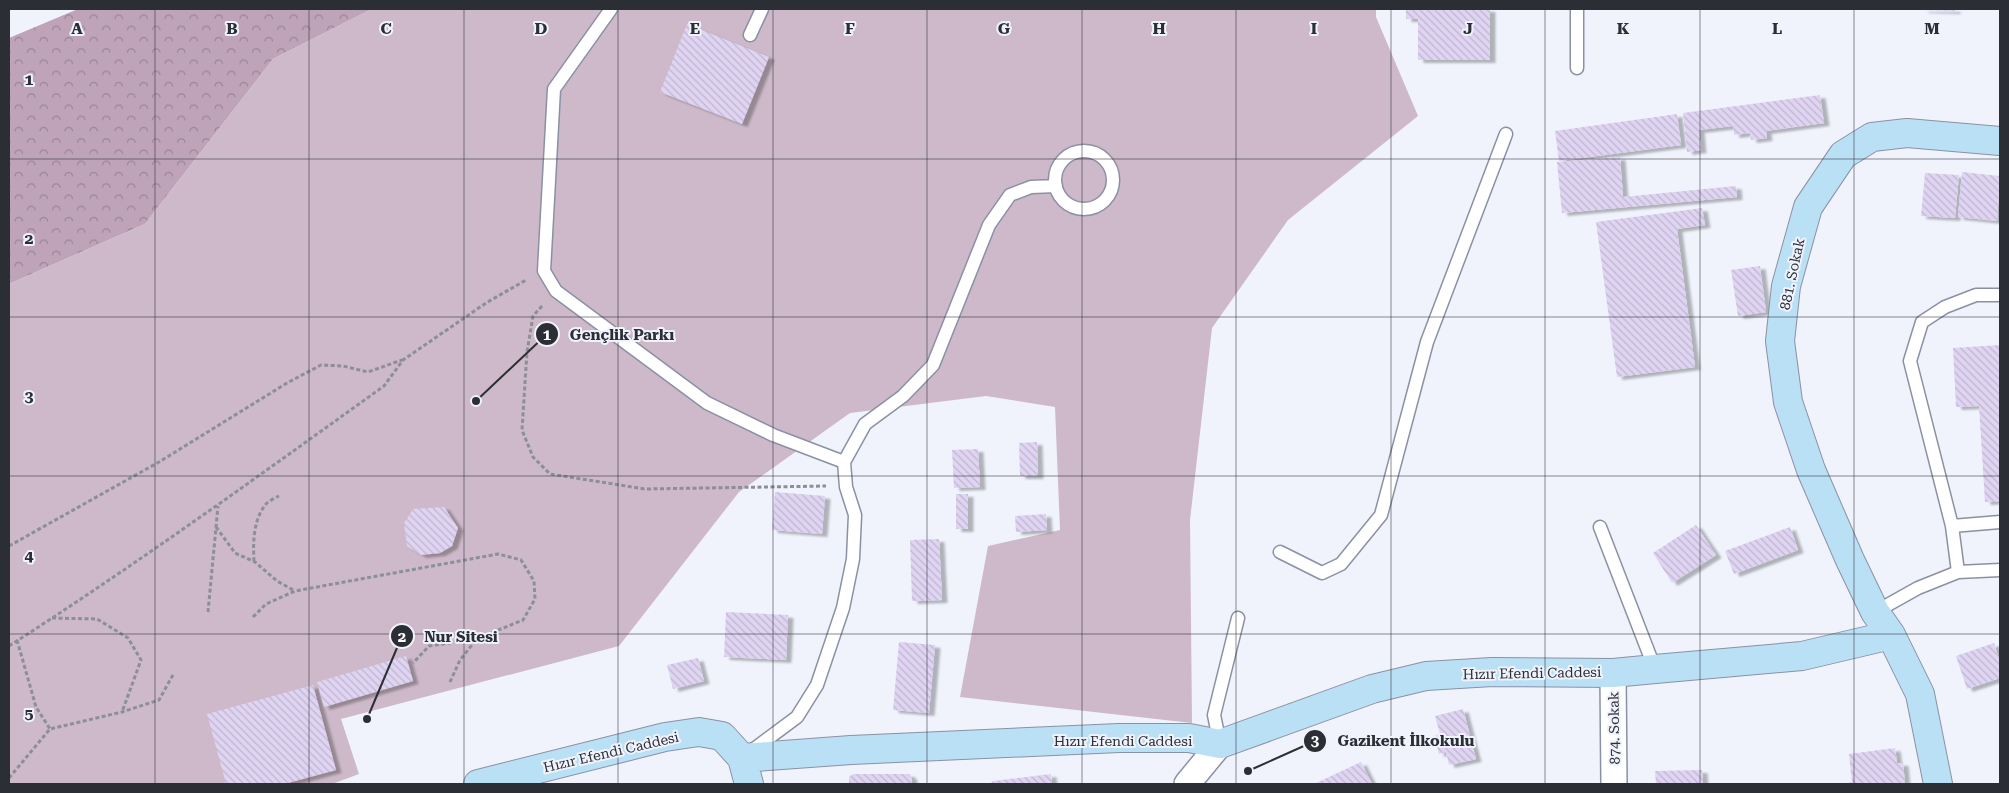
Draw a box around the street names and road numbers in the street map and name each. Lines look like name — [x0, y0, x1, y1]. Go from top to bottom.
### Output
street label: 881. Sokak — [1777, 236, 1807, 311]
street label: Hızır Efendi Caddesi — [1463, 664, 1602, 682]
street label: 874. Sokak — [1605, 691, 1623, 765]
street label: Hızır Efendi Caddesi — [542, 728, 681, 775]
street label: Hızır Efendi Caddesi — [1054, 733, 1193, 749]

